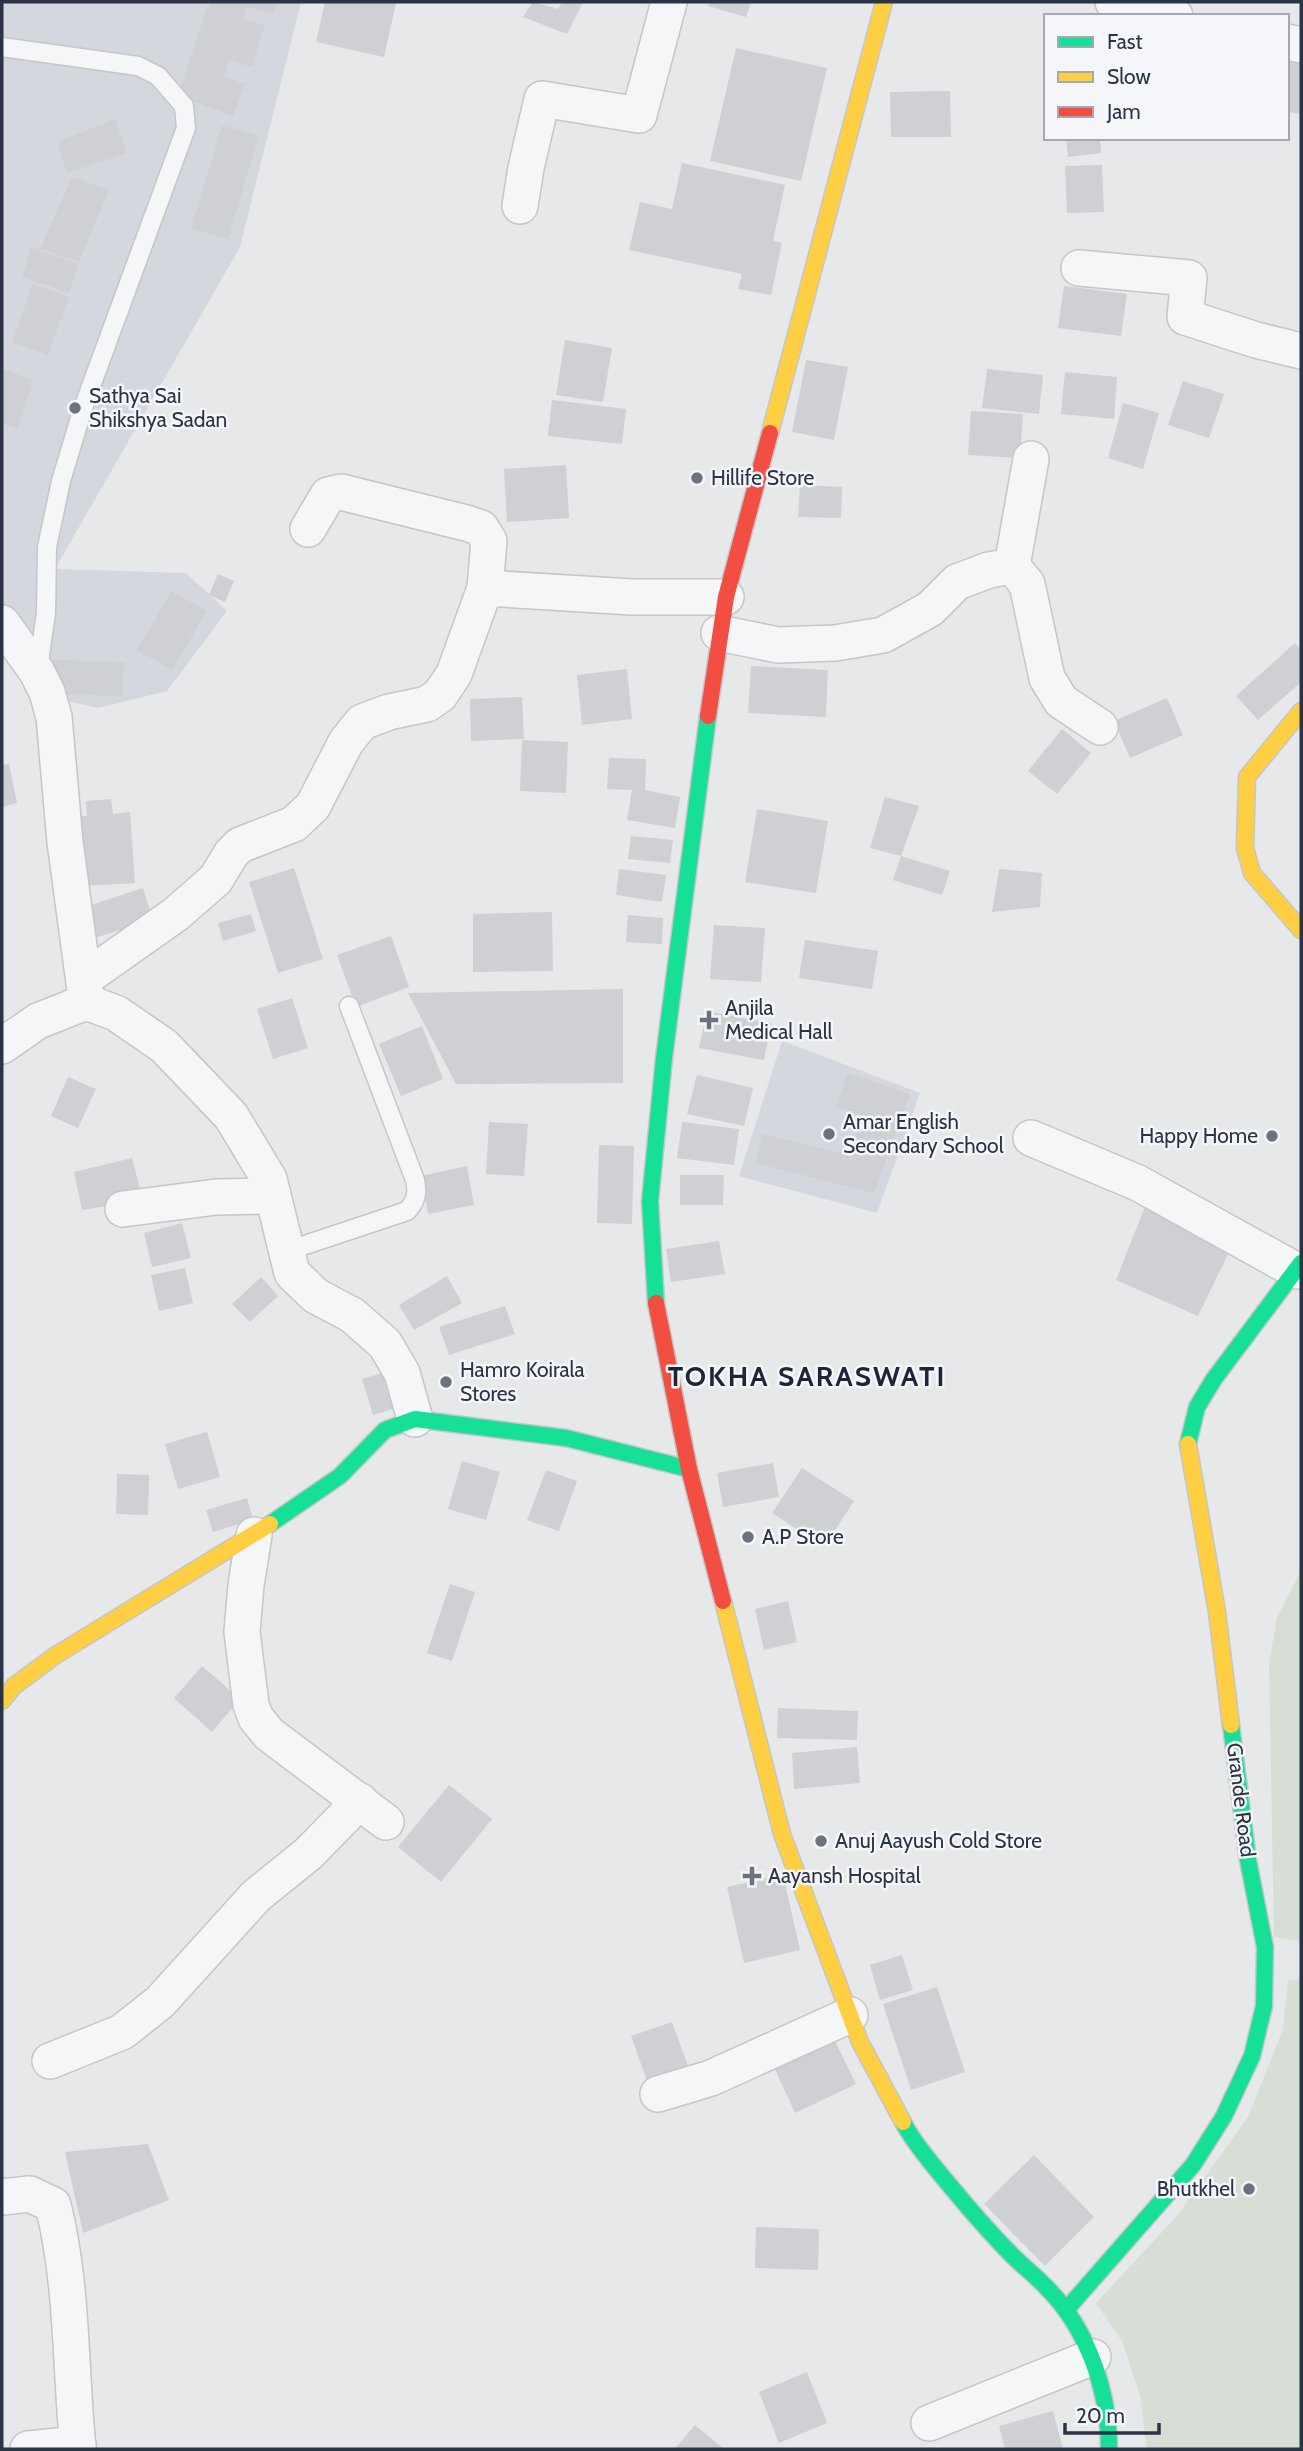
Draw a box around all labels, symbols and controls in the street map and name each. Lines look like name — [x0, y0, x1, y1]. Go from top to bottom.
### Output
legend — [1044, 14, 1289, 140]
text: Fast — [1107, 29, 1143, 54]
text: Slow — [1107, 64, 1151, 89]
text: Jam — [1106, 99, 1141, 124]
place label: Sathya Sai Shikshya Sadan — [89, 383, 227, 432]
marker: Sathya Sai Shikshya Sadan — [67, 400, 83, 416]
place label: Hillife Store — [711, 465, 815, 490]
marker: Hillife Store — [689, 470, 705, 486]
place label: Anjila Medical Hall — [725, 995, 833, 1044]
marker: Anjila Medical Hall — [699, 1010, 719, 1030]
place label: Amar English Secondary School — [843, 1109, 1004, 1158]
place label: Happy Home — [1140, 1123, 1258, 1148]
marker: Amar English Secondary School — [821, 1126, 837, 1142]
marker: Happy Home — [1264, 1128, 1280, 1144]
place label: Hamro Koirala Stores — [460, 1357, 585, 1406]
district label: TOKHA SARASWATI — [668, 1359, 946, 1393]
marker: Hamro Koirala Stores — [438, 1374, 454, 1390]
place label: A.P Store — [762, 1524, 844, 1549]
marker: A.P Store — [740, 1529, 756, 1545]
street label: Grande Road — [1222, 1741, 1261, 1859]
place label: Anuj Aayush Cold Store — [835, 1828, 1042, 1854]
marker: Anuj Aayush Cold Store — [813, 1833, 829, 1849]
place label: Aayansh Hospital — [768, 1863, 921, 1888]
marker: Aayansh Hospital — [742, 1866, 762, 1886]
place label: Bhutkhel — [1157, 2176, 1235, 2201]
marker: Bhutkhel — [1241, 2181, 1257, 2197]
scale bar — [1065, 2392, 1160, 2436]
text: 20 m — [1076, 2403, 1125, 2428]

